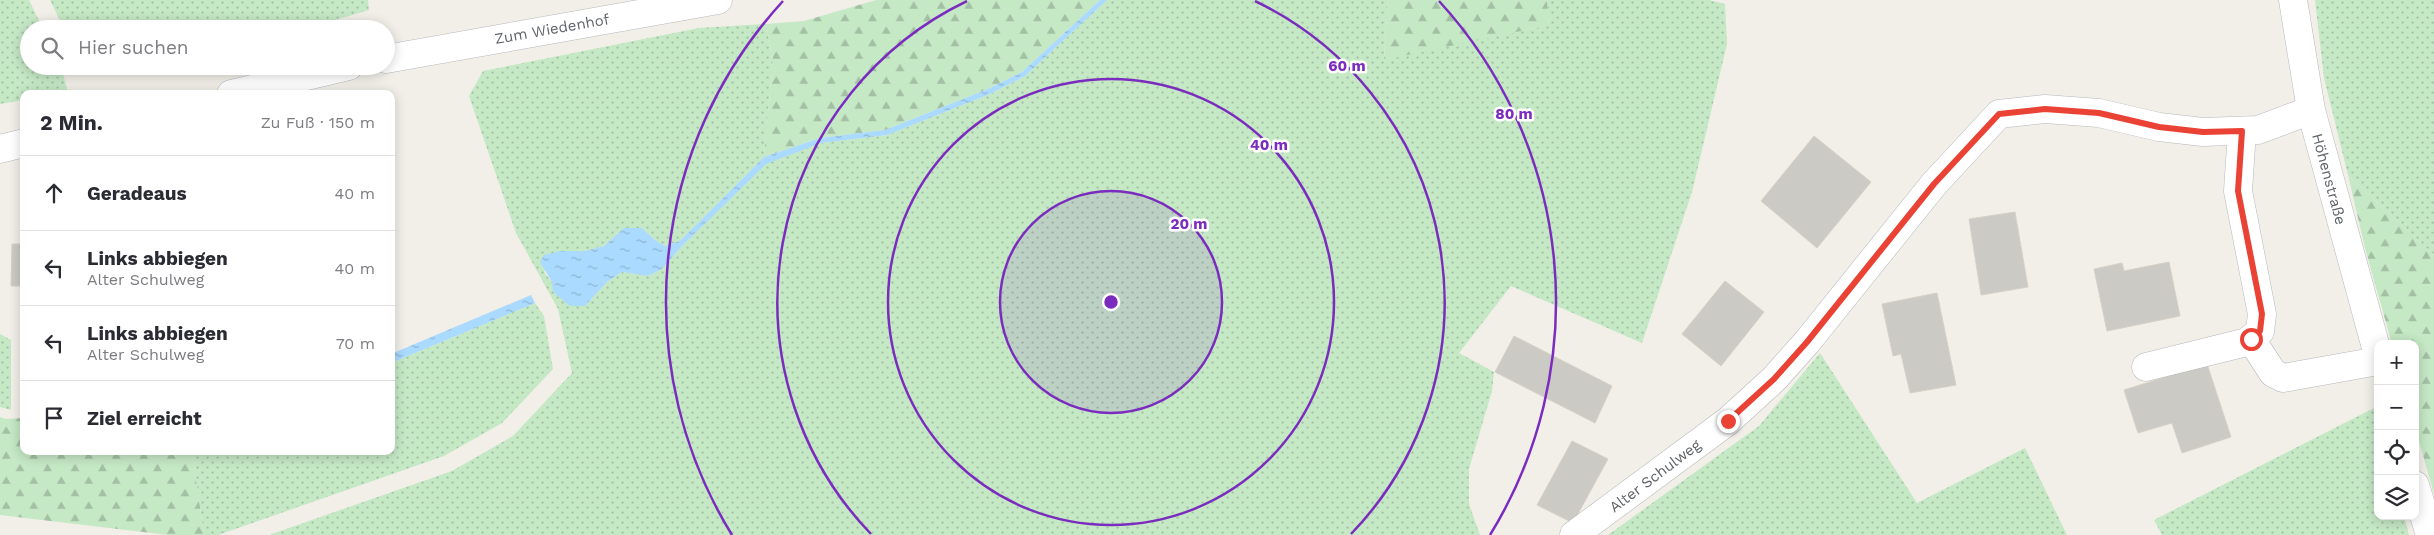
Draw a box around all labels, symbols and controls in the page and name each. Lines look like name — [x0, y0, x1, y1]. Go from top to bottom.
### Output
street label: Zum Wiedenhof — [493, 10, 611, 48]
search box — [20, 20, 395, 75]
icon: search — [38, 34, 66, 62]
text: Hier suchen — [78, 36, 189, 59]
text: 60 m — [1328, 57, 1366, 75]
text: 80 m — [1495, 105, 1533, 123]
text: 2 Min. — [40, 110, 103, 135]
text: Zu Fuß · 150 m — [261, 113, 375, 132]
street label: Höhenstraße — [2308, 131, 2350, 227]
text: 40 m — [1250, 136, 1288, 154]
icon: ahead — [40, 179, 68, 207]
text: Geradeaus — [87, 182, 187, 205]
text: 40 m — [335, 184, 375, 203]
text: 20 m — [1170, 215, 1208, 233]
text: Links abbiegen — [87, 247, 228, 270]
icon: left — [40, 254, 68, 282]
text: 40 m — [335, 259, 375, 278]
text: Alter Schulweg — [87, 270, 204, 289]
centre of rings — [1102, 293, 1120, 311]
text: Links abbiegen — [87, 322, 228, 345]
route start — [2240, 328, 2263, 351]
icon: left — [40, 329, 68, 357]
text: 70 m — [336, 334, 375, 353]
map controls — [2374, 340, 2419, 520]
button: + — [2374, 340, 2419, 385]
text: Alter Schulweg — [87, 345, 204, 364]
button: − — [2374, 385, 2419, 430]
icon: arrive — [40, 404, 68, 432]
text: Ziel erreicht — [87, 407, 202, 430]
route end — [1717, 410, 1740, 433]
button: locate — [2374, 430, 2419, 475]
street label: Alter Schulweg — [1606, 436, 1704, 516]
button: layers — [2374, 475, 2419, 520]

